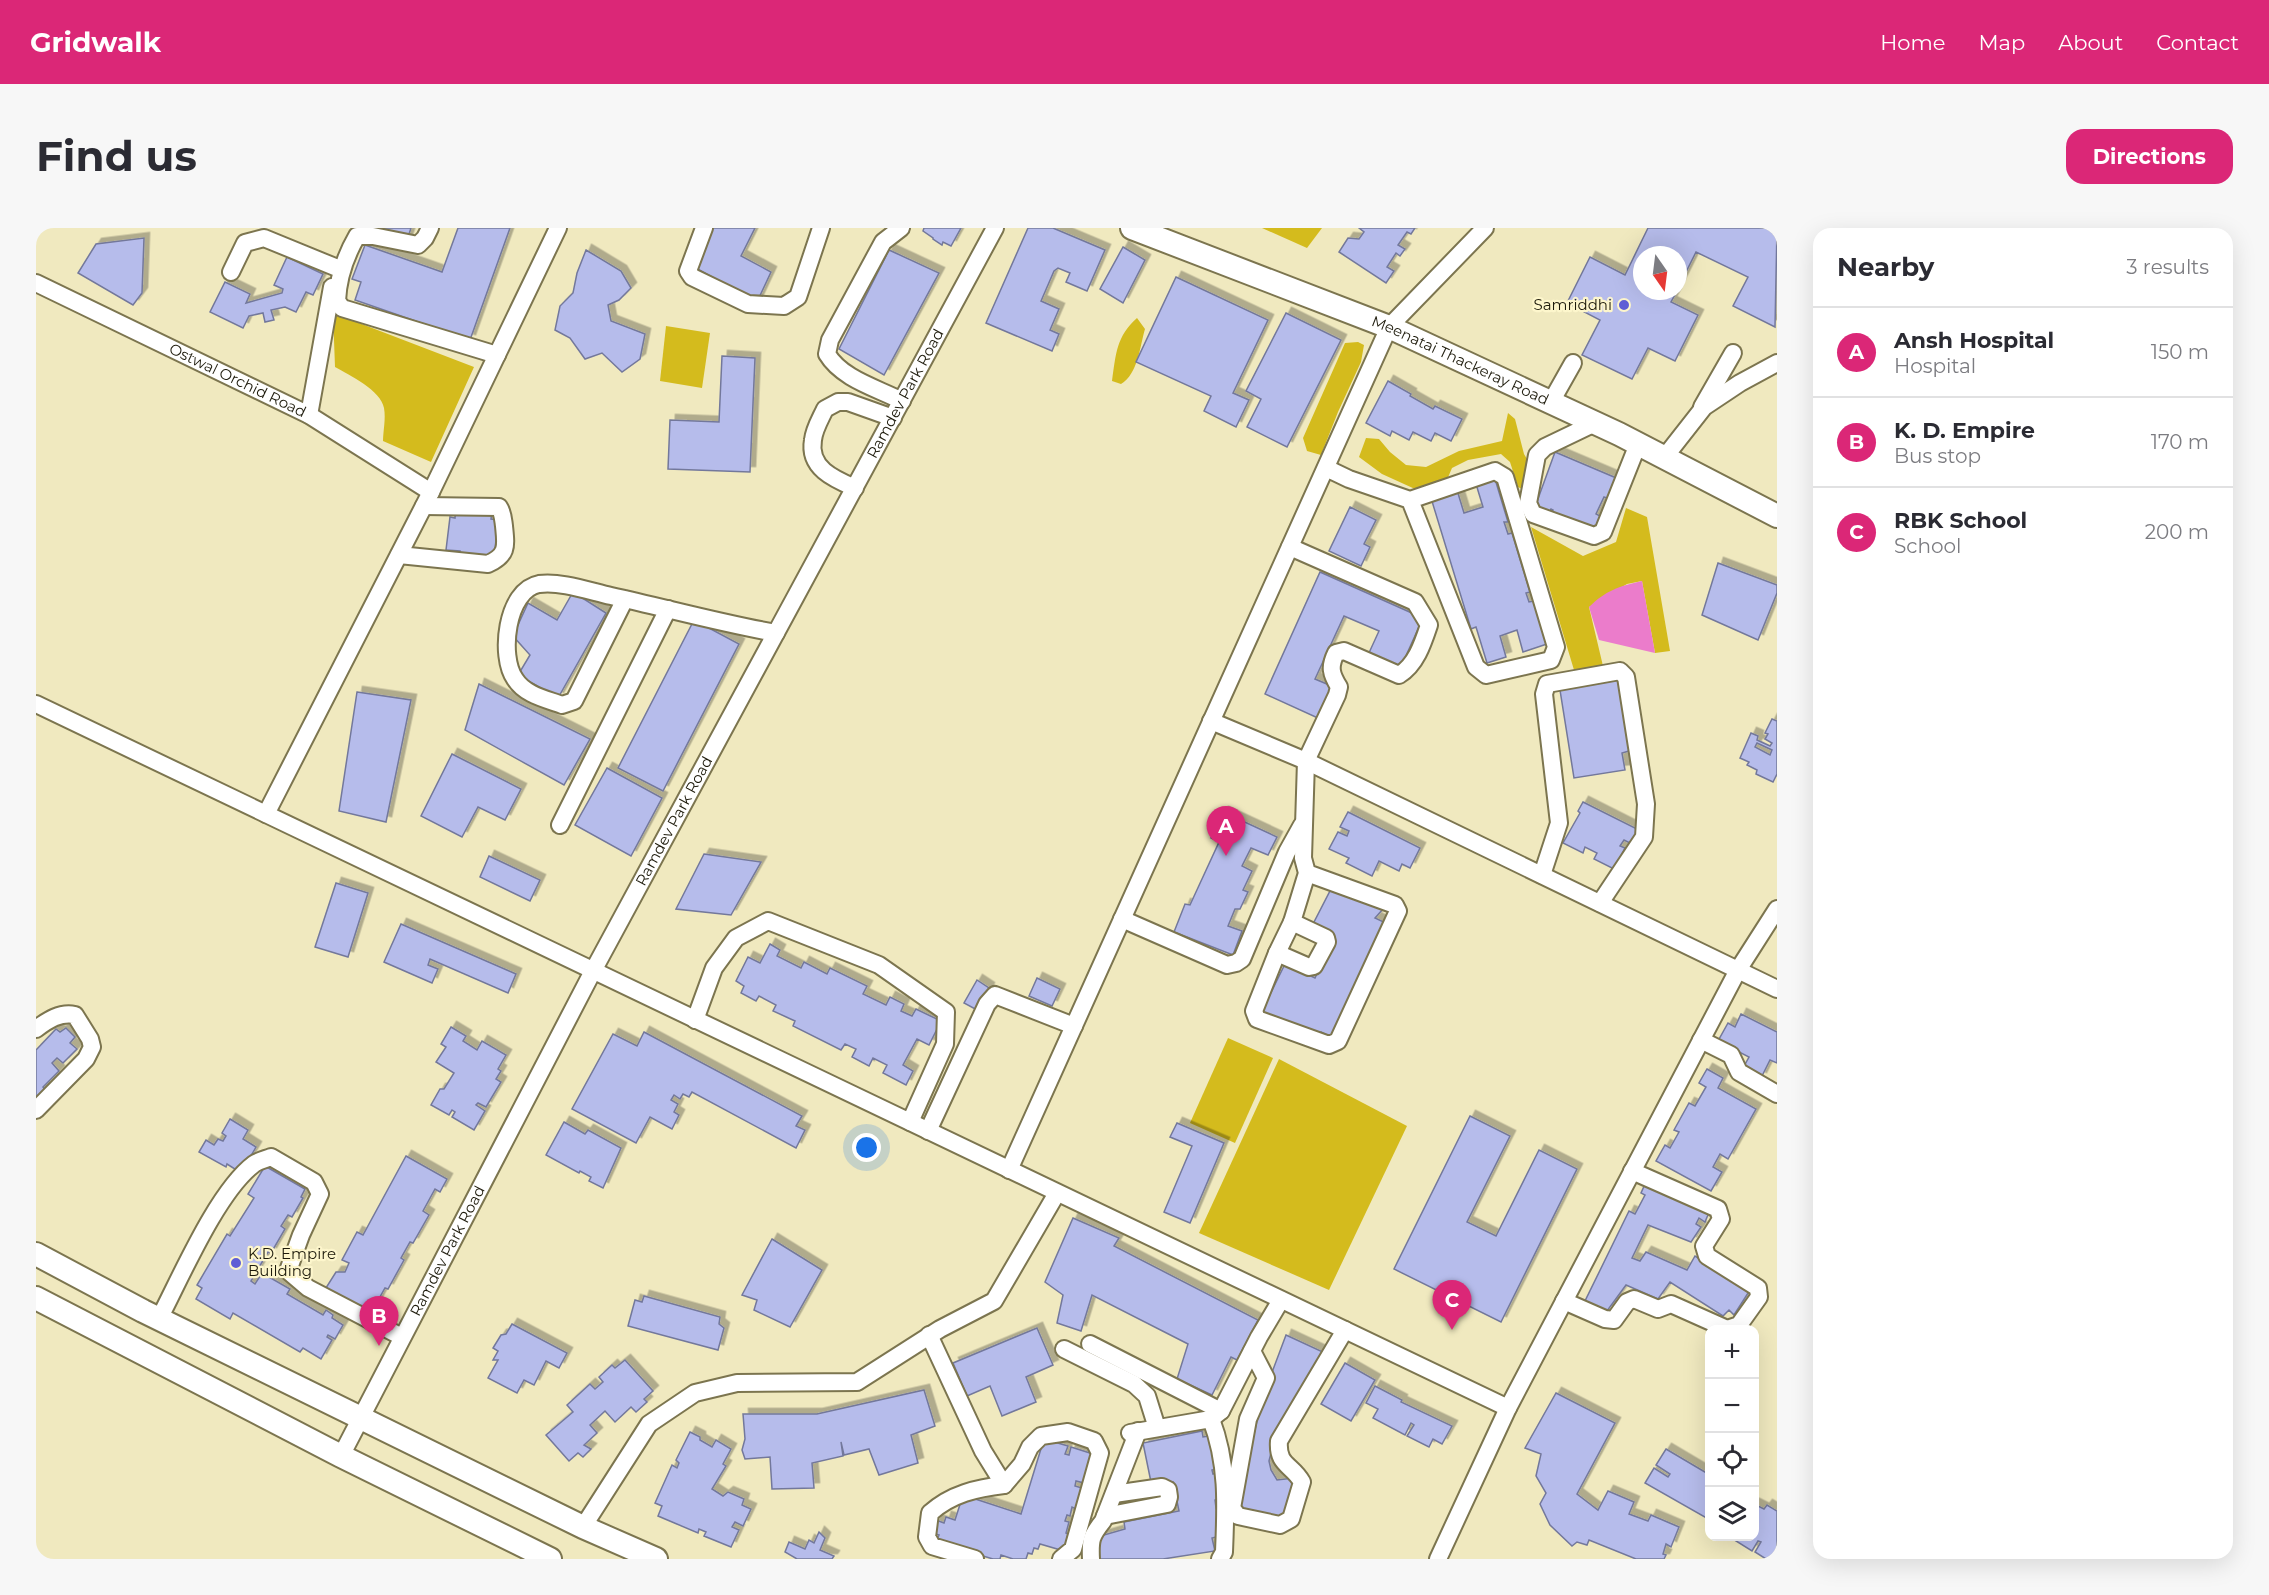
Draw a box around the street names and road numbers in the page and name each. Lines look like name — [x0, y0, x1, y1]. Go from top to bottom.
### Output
street label: Meenatai Thackeray Road — [1369, 311, 1552, 409]
street label: Ramdev Park Road — [862, 325, 948, 461]
street label: Ostwal Orchid Road — [166, 339, 310, 421]
street label: Ramdev Park Road — [631, 753, 716, 889]
street label: Ramdev Park Road — [405, 1182, 489, 1319]

